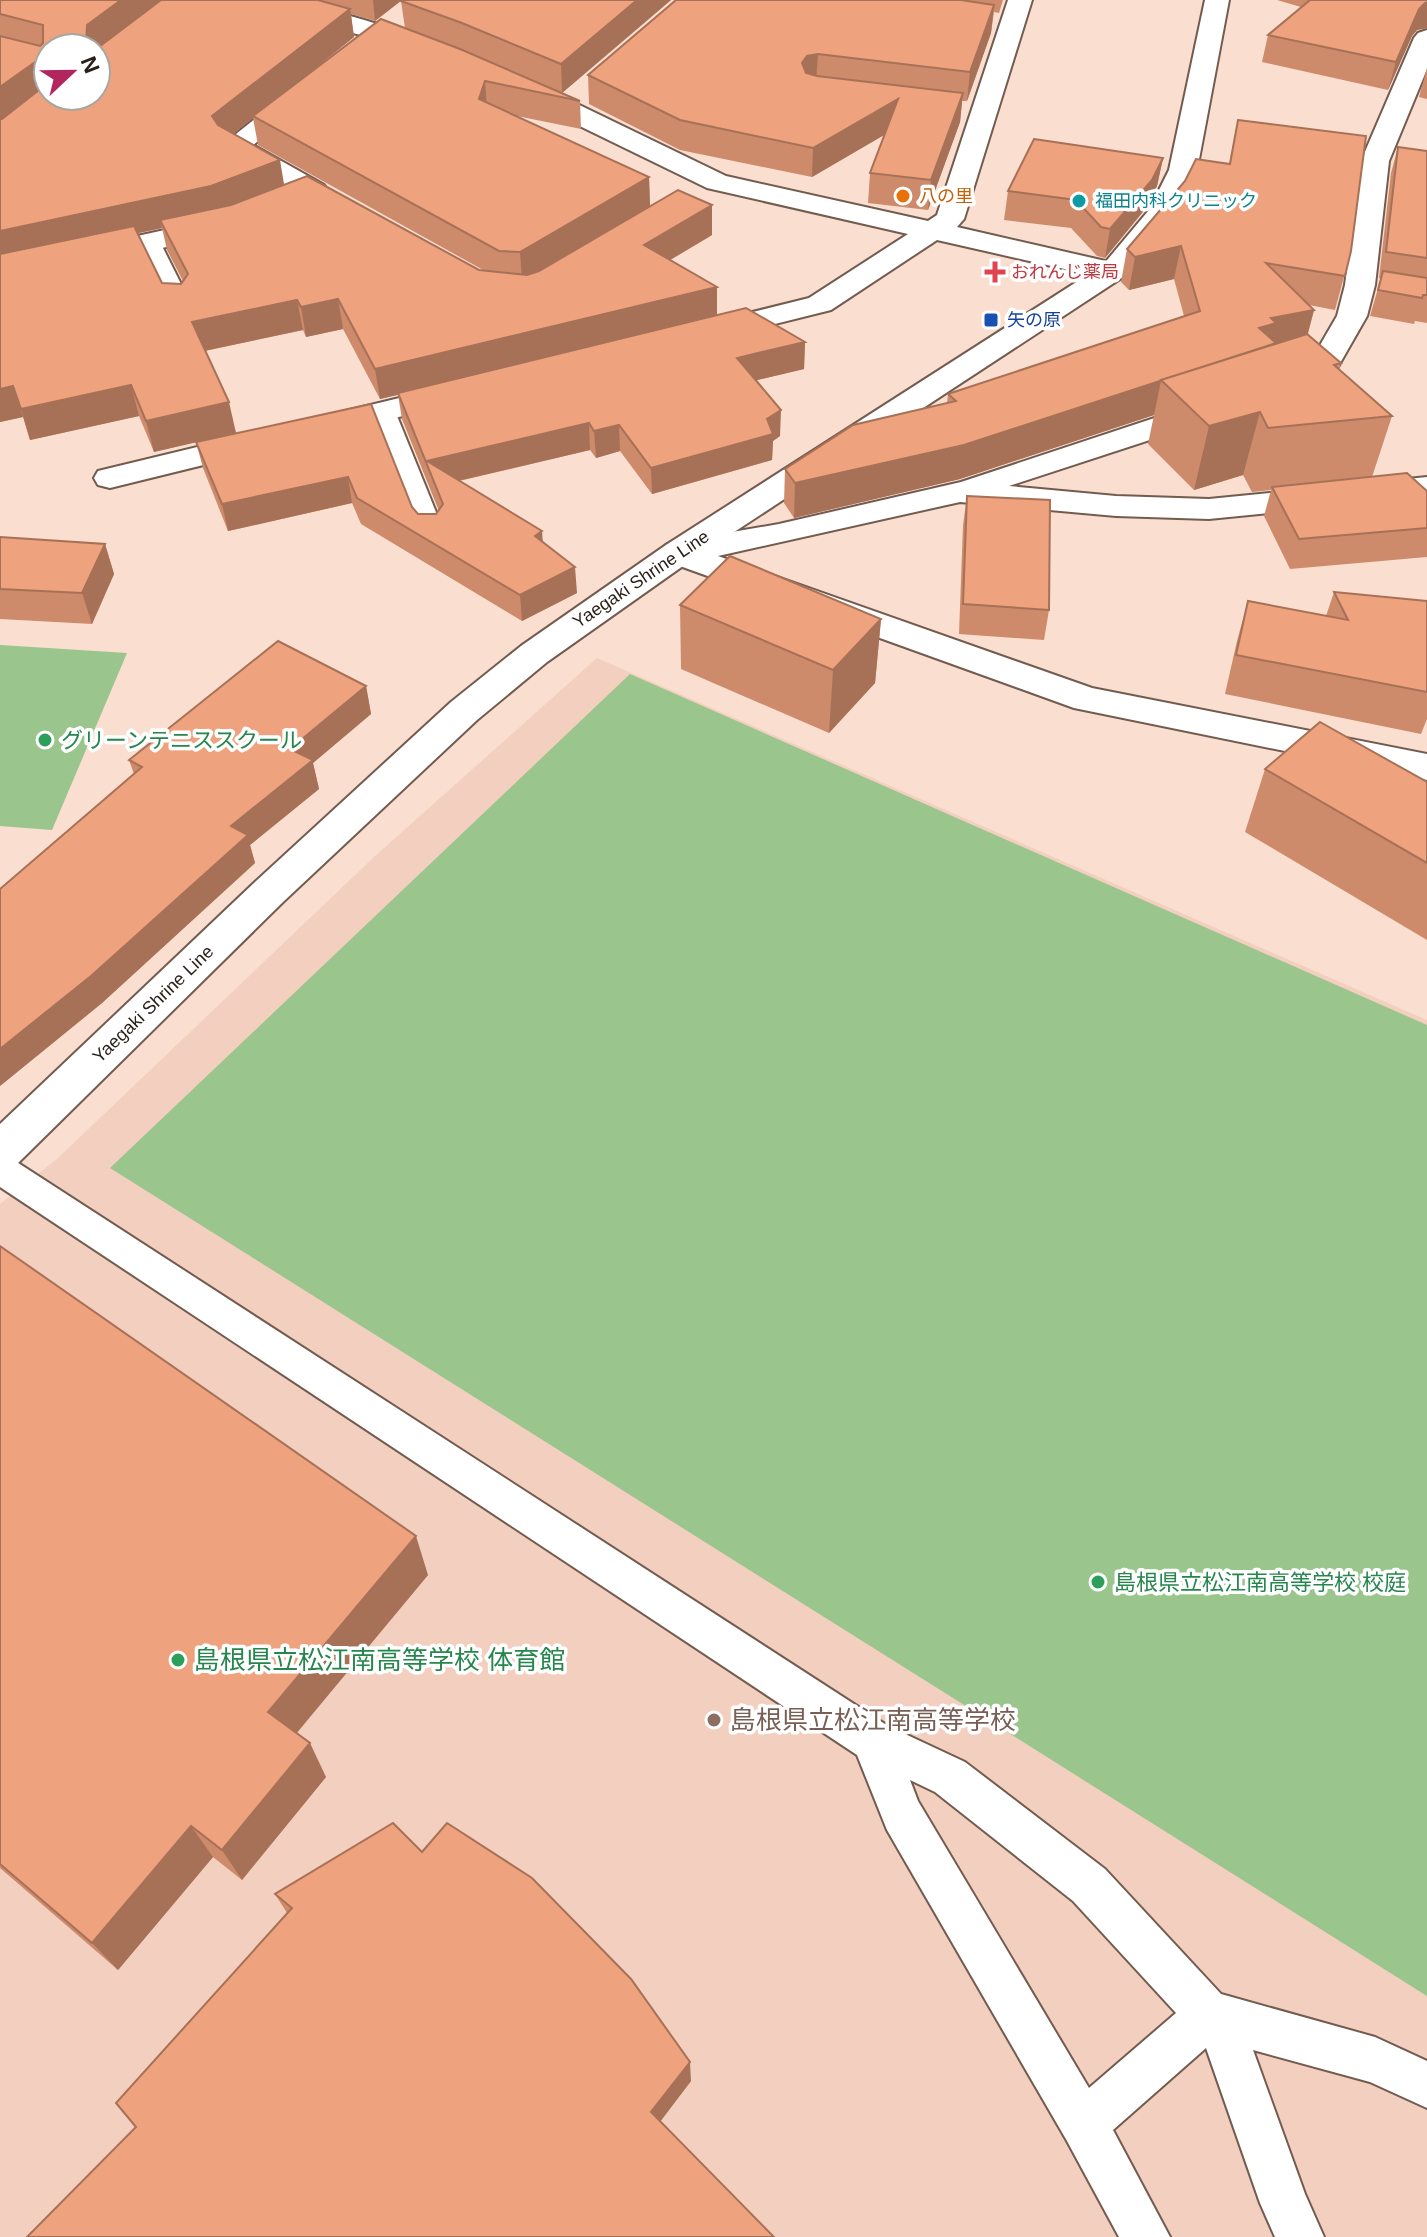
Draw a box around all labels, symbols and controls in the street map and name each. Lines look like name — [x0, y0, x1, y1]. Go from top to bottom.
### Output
north arrow — [32, 32, 112, 112]
text: N — [76, 53, 105, 77]
place label: 八の里 — [919, 186, 973, 206]
marker: 八の里 — [894, 187, 912, 205]
place label: 福田内科クリニック — [1095, 191, 1257, 211]
marker: 福田内科クリニック — [1070, 192, 1088, 210]
place label: おれんじ薬局 — [1011, 262, 1119, 282]
marker: おれんじ薬局 — [986, 263, 1004, 281]
place label: 矢の原 — [1007, 310, 1061, 330]
marker: 矢の原 — [982, 311, 1000, 329]
street label: Yaegaki Shrine Line — [569, 526, 713, 632]
place label: グリーンテニススクール — [61, 728, 302, 753]
marker: グリーンテニススクール — [36, 731, 54, 749]
street label: Yaegaki Shrine Line — [89, 941, 217, 1067]
place label: 島根県立松江南高等学校 校庭 — [1114, 1570, 1406, 1595]
marker: 島根県立松江南高等学校 校庭 — [1089, 1573, 1107, 1591]
place label: 島根県立松江南高等学校 体育館 — [194, 1645, 565, 1675]
marker: 島根県立松江南高等学校 体育館 — [169, 1651, 187, 1669]
place label: 島根県立松江南高等学校 — [730, 1705, 1016, 1735]
marker: 島根県立松江南高等学校 — [705, 1711, 723, 1729]

